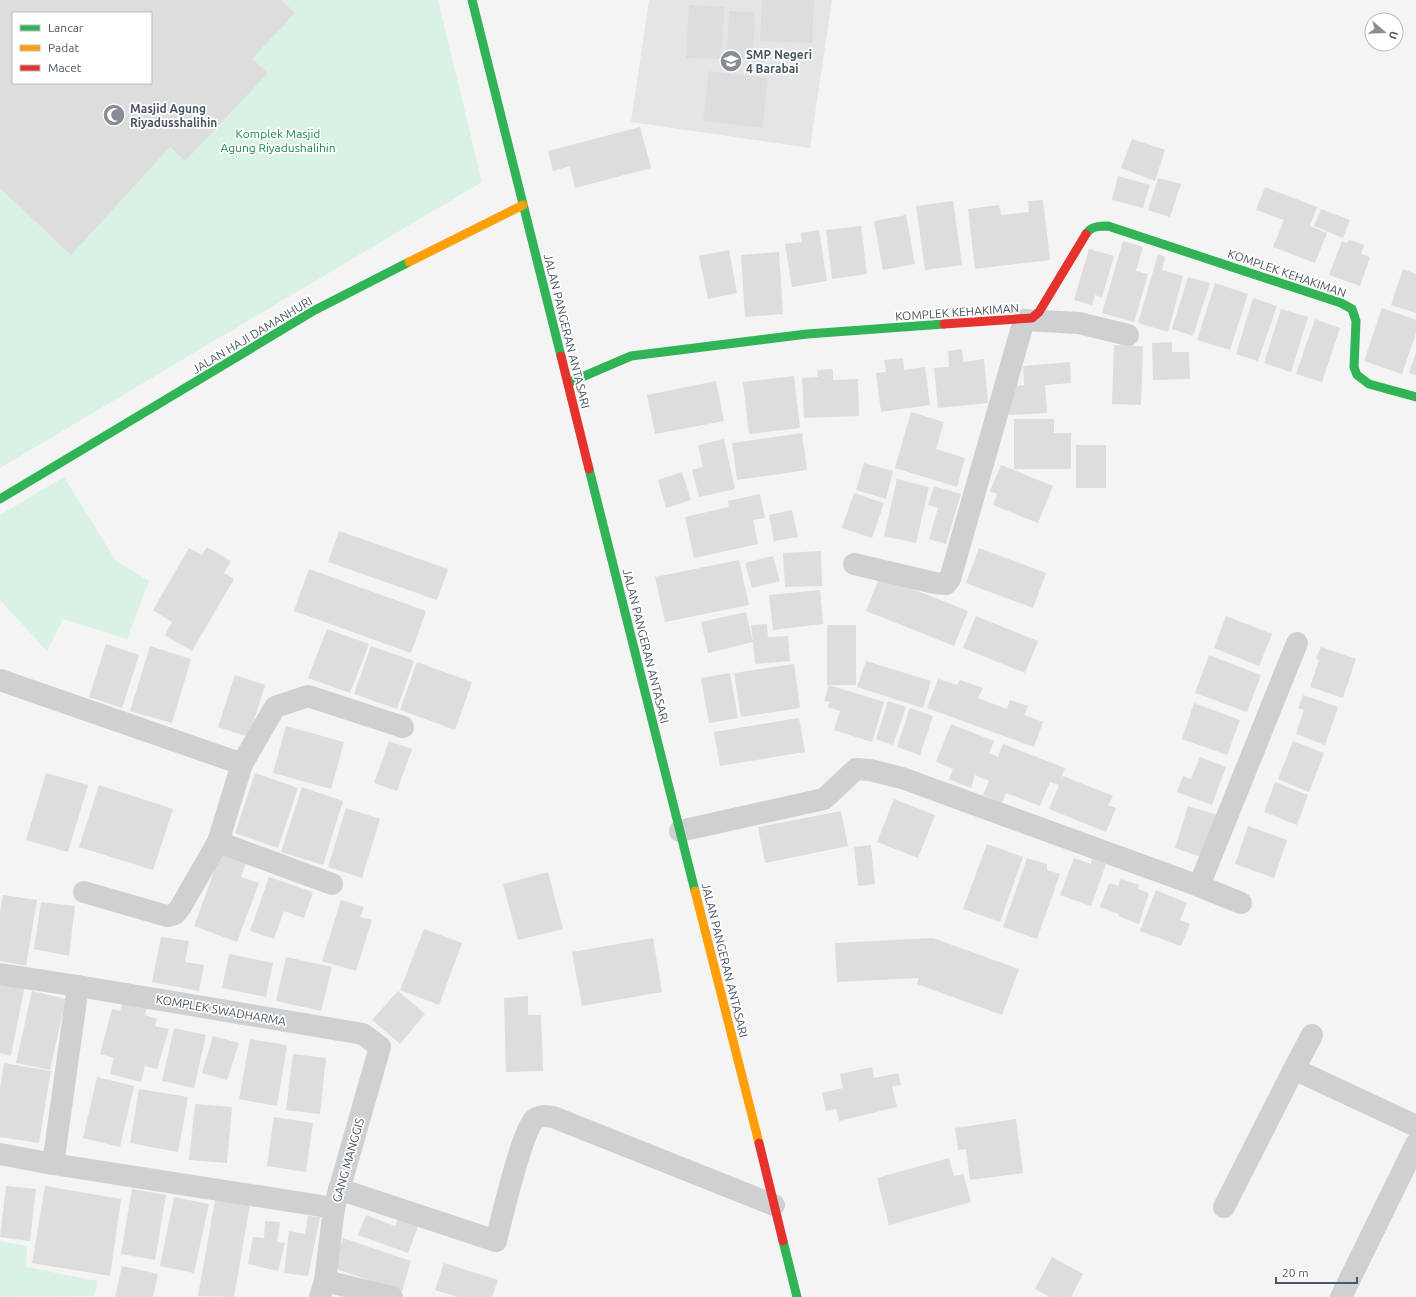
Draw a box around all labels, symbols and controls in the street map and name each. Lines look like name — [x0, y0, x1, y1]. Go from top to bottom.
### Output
legend — [12, 12, 152, 84]
north arrow — [1364, 12, 1404, 52]
text: Lancar — [48, 21, 84, 34]
text: U — [1387, 30, 1400, 41]
text: Padat — [48, 41, 79, 54]
school or university icon: SMP Negeri 4 Barabai — [718, 48, 744, 74]
place label: SMP Negeri 4 Barabai — [746, 48, 812, 75]
text: Macet — [48, 61, 82, 74]
mosque icon: Masjid Agung Riyadusshalihin — [101, 102, 127, 128]
place label: Masjid Agung Riyadusshalihin — [130, 102, 217, 129]
park label: Komplek Masjid Agung Riyadushalihin — [220, 127, 336, 154]
street label: KOMPLEK KEHAKIMAN — [1226, 247, 1348, 299]
street label: JALAN PANGERAN ANTASARI — [541, 252, 593, 410]
street label: JALAN HAJI DAMANHURI — [190, 294, 314, 376]
street label: KOMPLEK KEHAKIMAN — [895, 301, 1019, 323]
street label: JALAN PANGERAN ANTASARI — [620, 567, 672, 725]
street label: JALAN PANGERAN ANTASARI — [699, 881, 751, 1039]
street label: KOMPLEK SWADHARMA — [155, 992, 287, 1028]
street label: GANG MANGGIS — [330, 1116, 366, 1204]
scale bar — [1276, 1259, 1357, 1285]
text: 20 m — [1282, 1266, 1309, 1279]

